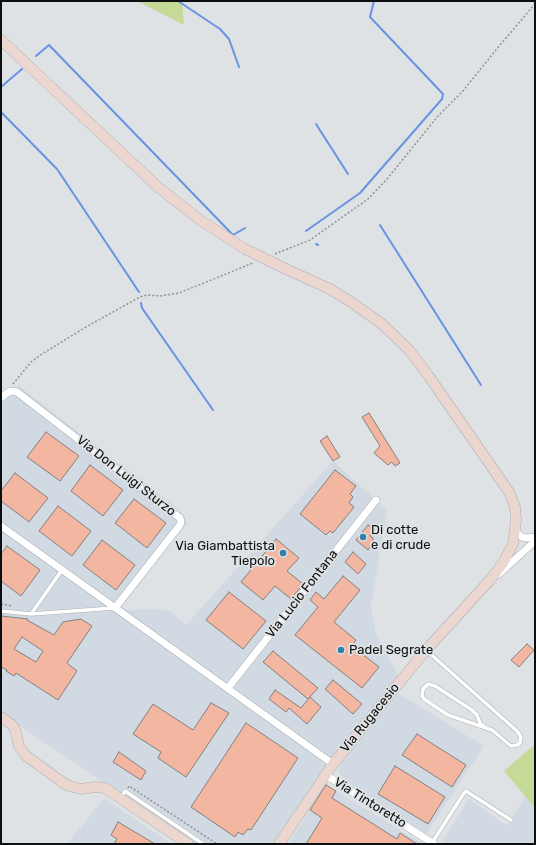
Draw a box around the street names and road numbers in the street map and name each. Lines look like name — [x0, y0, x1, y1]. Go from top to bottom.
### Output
street label: Via Don Luigi Sturzo — [73, 432, 179, 520]
street label: Via Lucio Fontana — [263, 547, 341, 641]
street label: Via Rugacesio — [337, 680, 403, 756]
street label: Via Tintoretto — [331, 774, 409, 832]

